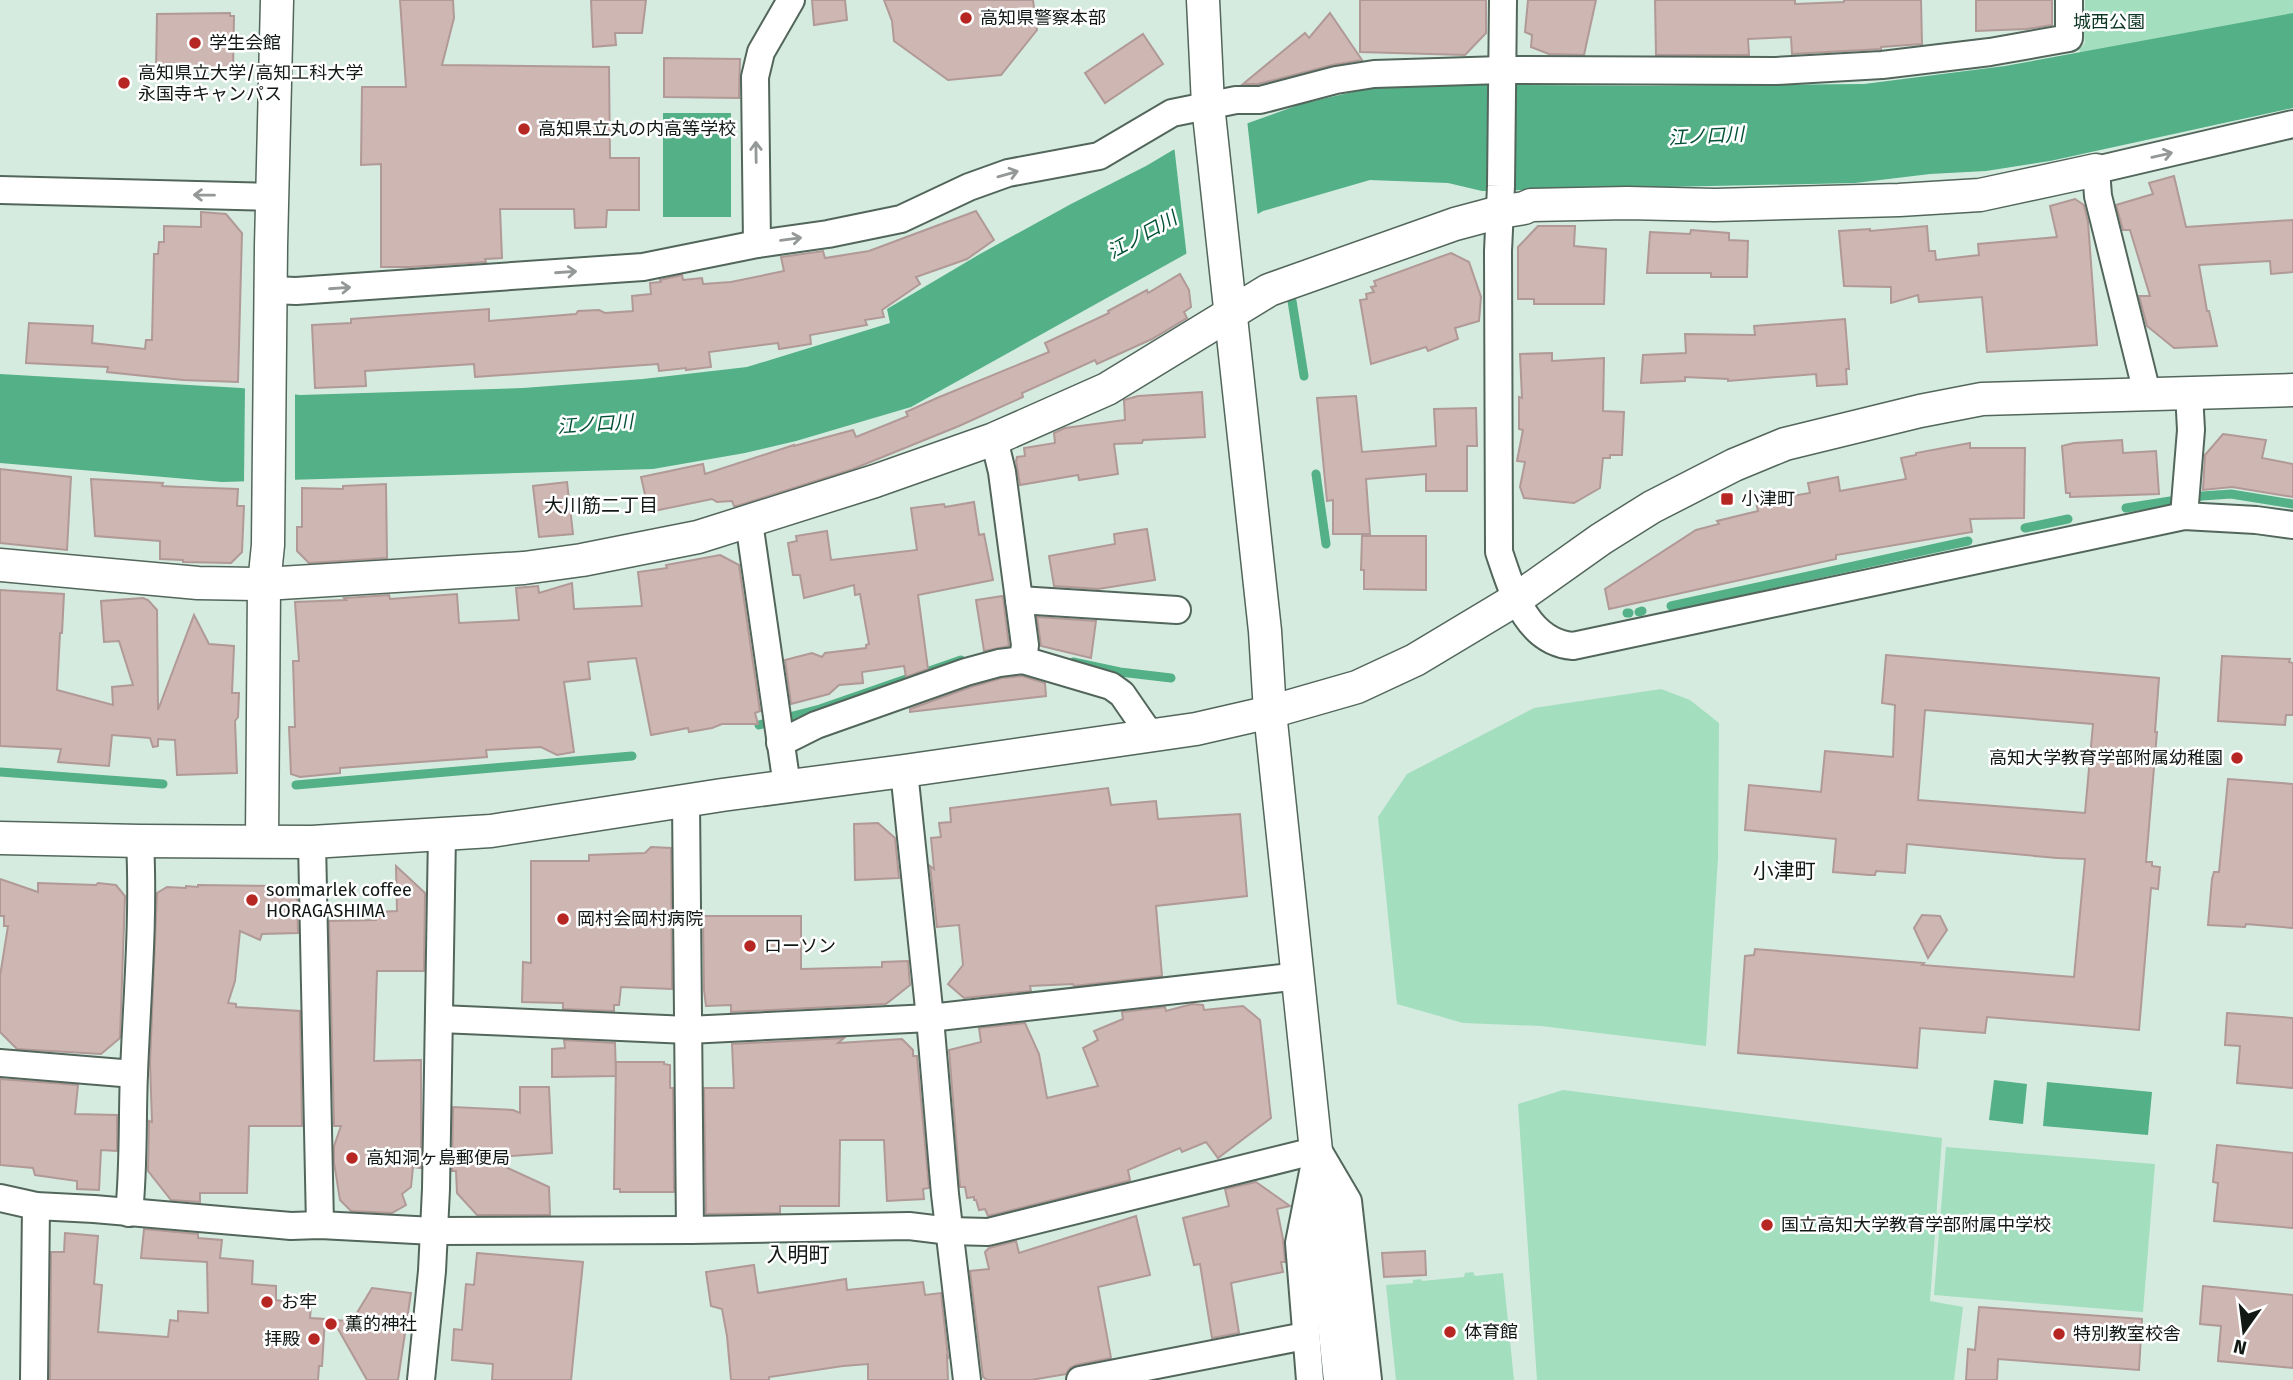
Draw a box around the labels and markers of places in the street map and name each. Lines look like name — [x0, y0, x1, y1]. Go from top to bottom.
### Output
place label: 高知県警察本部 — [980, 7, 1106, 29]
marker: 高知県警察本部 — [958, 10, 974, 26]
place label: 学生会館 — [209, 32, 281, 54]
marker: 学生会館 — [187, 35, 203, 51]
place label: 高知県立大学/高知工科大学 永国寺キャンパス — [138, 62, 363, 105]
marker: 高知県立大学/高知工科大学 永国寺キャンパス — [116, 75, 132, 91]
place label: 高知県立丸の内高等学校 — [538, 118, 736, 140]
marker: 高知県立丸の内高等学校 — [516, 121, 532, 137]
place label: 小津町 — [1741, 488, 1795, 510]
marker: 小津町 — [1719, 491, 1735, 507]
place label: 高知大学教育学部附属幼稚園 — [1989, 747, 2223, 769]
marker: 高知大学教育学部附属幼稚園 — [2229, 750, 2245, 766]
place label: sommarlek coffee HORAGASHIMA — [266, 879, 412, 922]
marker: sommarlek coffee HORAGASHIMA — [244, 892, 260, 908]
place label: 岡村会岡村病院 — [577, 908, 703, 930]
marker: 岡村会岡村病院 — [555, 911, 571, 927]
place label: ローソン — [764, 935, 836, 957]
marker: ローソン — [742, 938, 758, 954]
place label: 高知洞ヶ島郵便局 — [366, 1147, 510, 1169]
marker: 高知洞ヶ島郵便局 — [344, 1150, 360, 1166]
place label: 国立高知大学教育学部附属中学校 — [1781, 1214, 2051, 1236]
marker: 国立高知大学教育学部附属中学校 — [1759, 1217, 1775, 1233]
place label: お牢 — [281, 1291, 317, 1313]
marker: お牢 — [259, 1294, 275, 1310]
place label: 薫的神社 — [345, 1313, 417, 1335]
marker: 薫的神社 — [323, 1316, 339, 1332]
place label: 体育館 — [1464, 1321, 1518, 1343]
place label: 特別教室校舎 — [2073, 1323, 2181, 1345]
marker: 体育館 — [1442, 1324, 1458, 1340]
marker: 特別教室校舎 — [2051, 1326, 2067, 1342]
place label: 拝殿 — [264, 1328, 300, 1350]
marker: 拝殿 — [306, 1331, 322, 1347]

